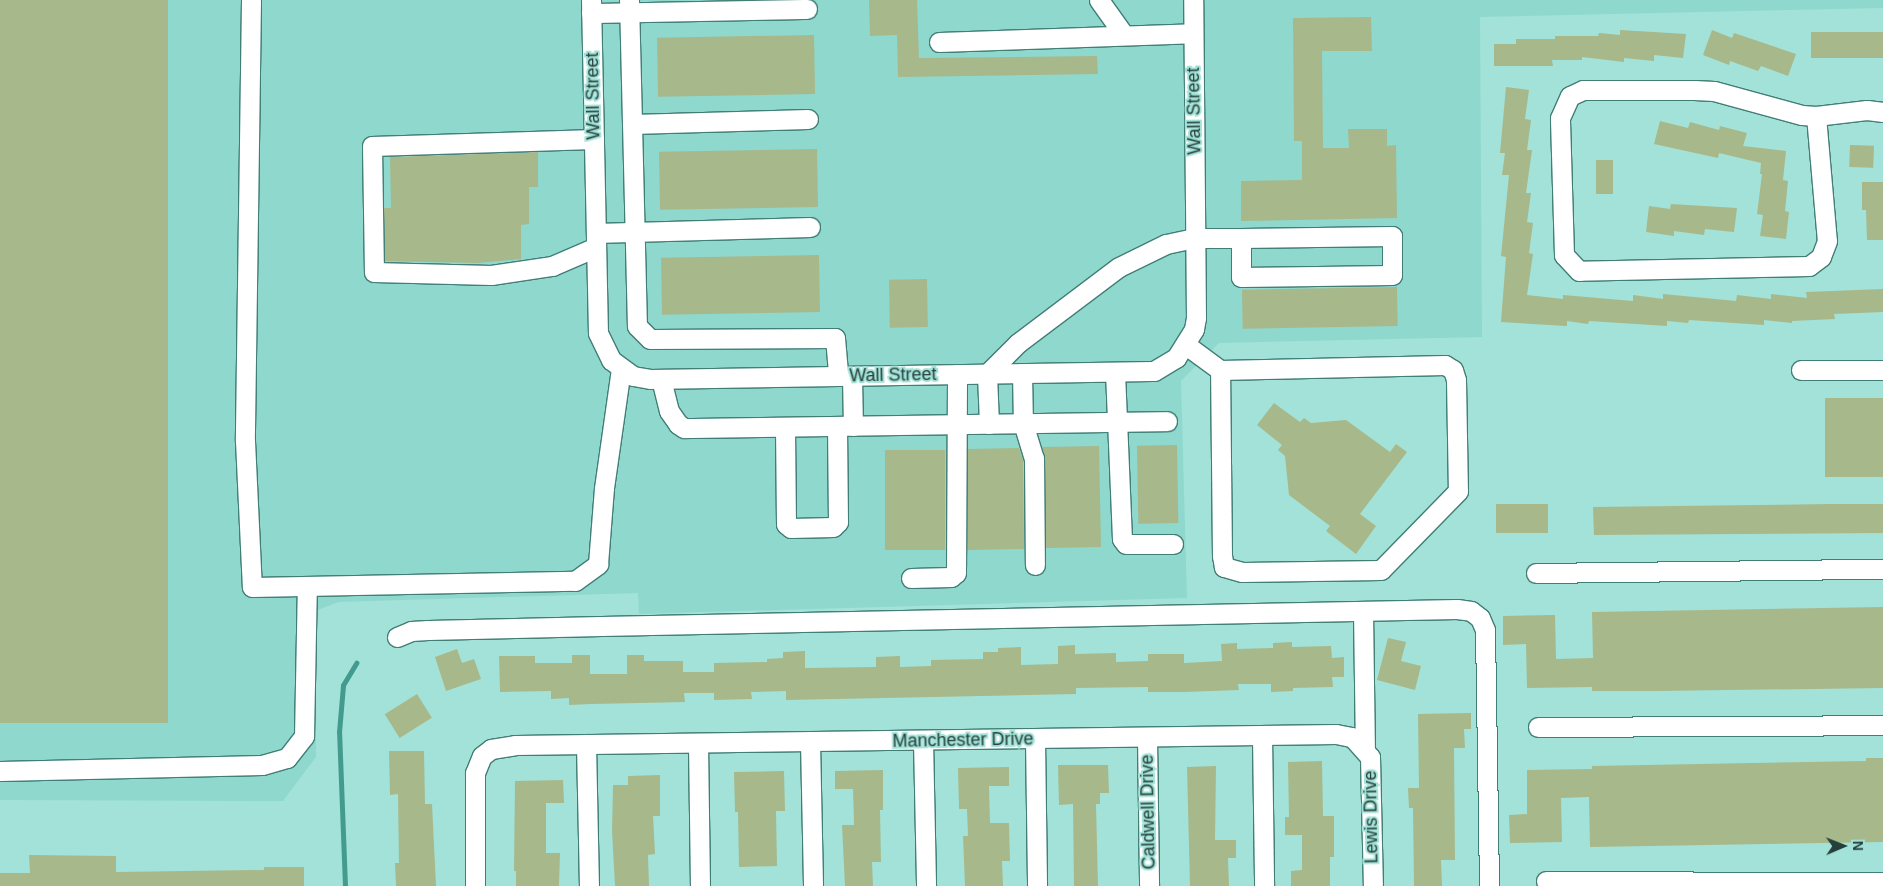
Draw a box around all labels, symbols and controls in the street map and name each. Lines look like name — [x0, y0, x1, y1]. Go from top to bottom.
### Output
street label: Wall Street — [581, 52, 605, 140]
street label: Wall Street — [1182, 67, 1206, 155]
street label: Wall Street — [849, 363, 937, 387]
street label: Manchester Drive — [892, 728, 1034, 752]
street label: Caldwell Drive — [1136, 754, 1160, 870]
street label: Lewis Drive — [1359, 770, 1383, 864]
north arrow — [1818, 821, 1868, 871]
text: N — [1850, 841, 1866, 851]

